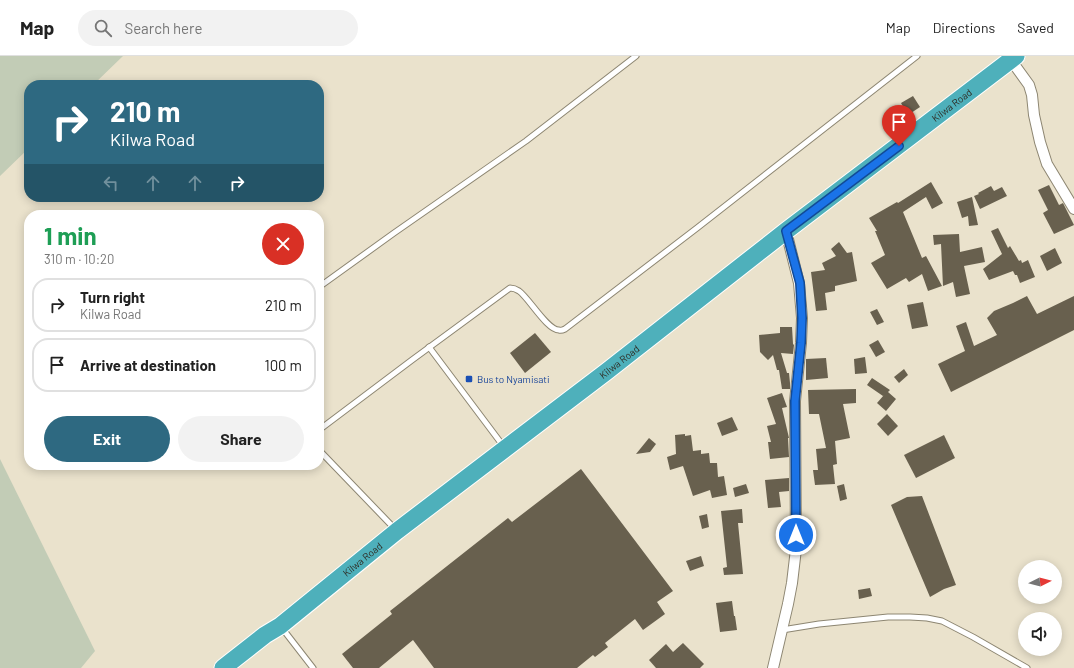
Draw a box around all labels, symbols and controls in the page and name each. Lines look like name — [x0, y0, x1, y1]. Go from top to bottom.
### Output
search box — [78, 10, 358, 46]
text: Map — [20, 16, 54, 39]
icon: search — [92, 17, 114, 39]
text: Search here — [124, 19, 202, 37]
text: Map — [886, 19, 911, 36]
text: Directions — [933, 19, 995, 36]
text: Saved — [1017, 19, 1054, 36]
street label: Kilwa Road — [929, 86, 974, 124]
text: 210 m — [110, 94, 180, 128]
icon: right — [44, 96, 96, 148]
pin — [882, 105, 916, 146]
icon: arrive — [888, 111, 910, 133]
text: Kilwa Road — [110, 128, 195, 150]
icon: left — [100, 172, 122, 194]
icon: ahead — [142, 172, 164, 194]
icon: ahead — [184, 172, 206, 194]
icon: right — [226, 172, 248, 194]
text: 1 min — [44, 221, 97, 250]
button: close — [262, 223, 304, 265]
text: 310 m · 10:20 — [44, 251, 114, 267]
text: Turn right — [80, 288, 145, 306]
icon: right — [46, 294, 68, 316]
text: 210 m — [265, 296, 302, 314]
text: Kilwa Road — [80, 306, 141, 322]
street label: Kilwa Road — [597, 342, 642, 381]
icon: arrive — [46, 354, 68, 376]
text: Arrive at destination — [80, 356, 216, 374]
text: 100 m — [264, 356, 302, 374]
place label: Bus to Nyamisati — [477, 373, 550, 385]
marker: Bus to Nyamisati — [464, 374, 474, 384]
button: Exit — [44, 416, 170, 462]
button: Share — [178, 416, 304, 462]
position arrow — [775, 514, 817, 556]
street label: Kilwa Road — [340, 540, 385, 579]
north arrow — [1018, 560, 1062, 604]
map controls — [1018, 560, 1062, 656]
button: sound — [1018, 612, 1062, 656]

